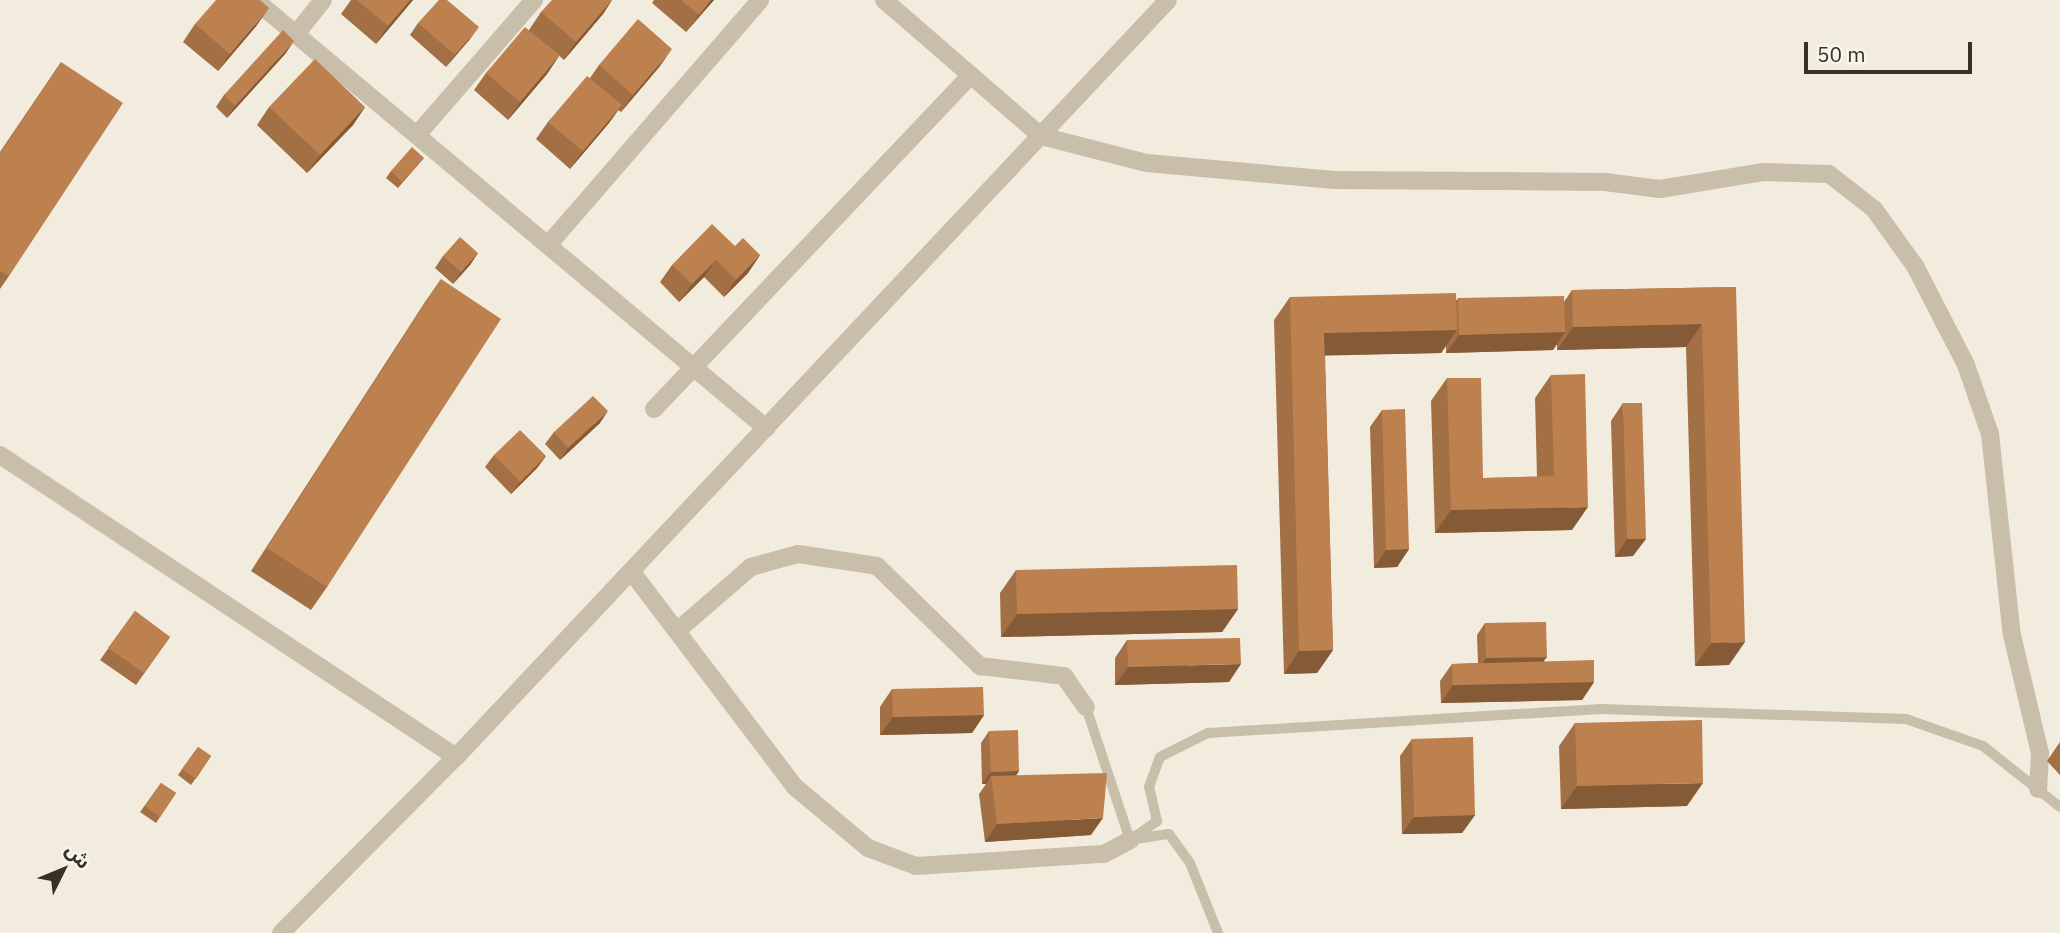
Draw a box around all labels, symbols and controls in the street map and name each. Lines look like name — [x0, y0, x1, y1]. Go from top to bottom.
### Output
scale bar — [1808, 28, 1976, 72]
text: 50 m — [1817, 40, 1866, 68]
north arrow — [28, 835, 98, 905]
text: ش — [61, 838, 96, 873]

